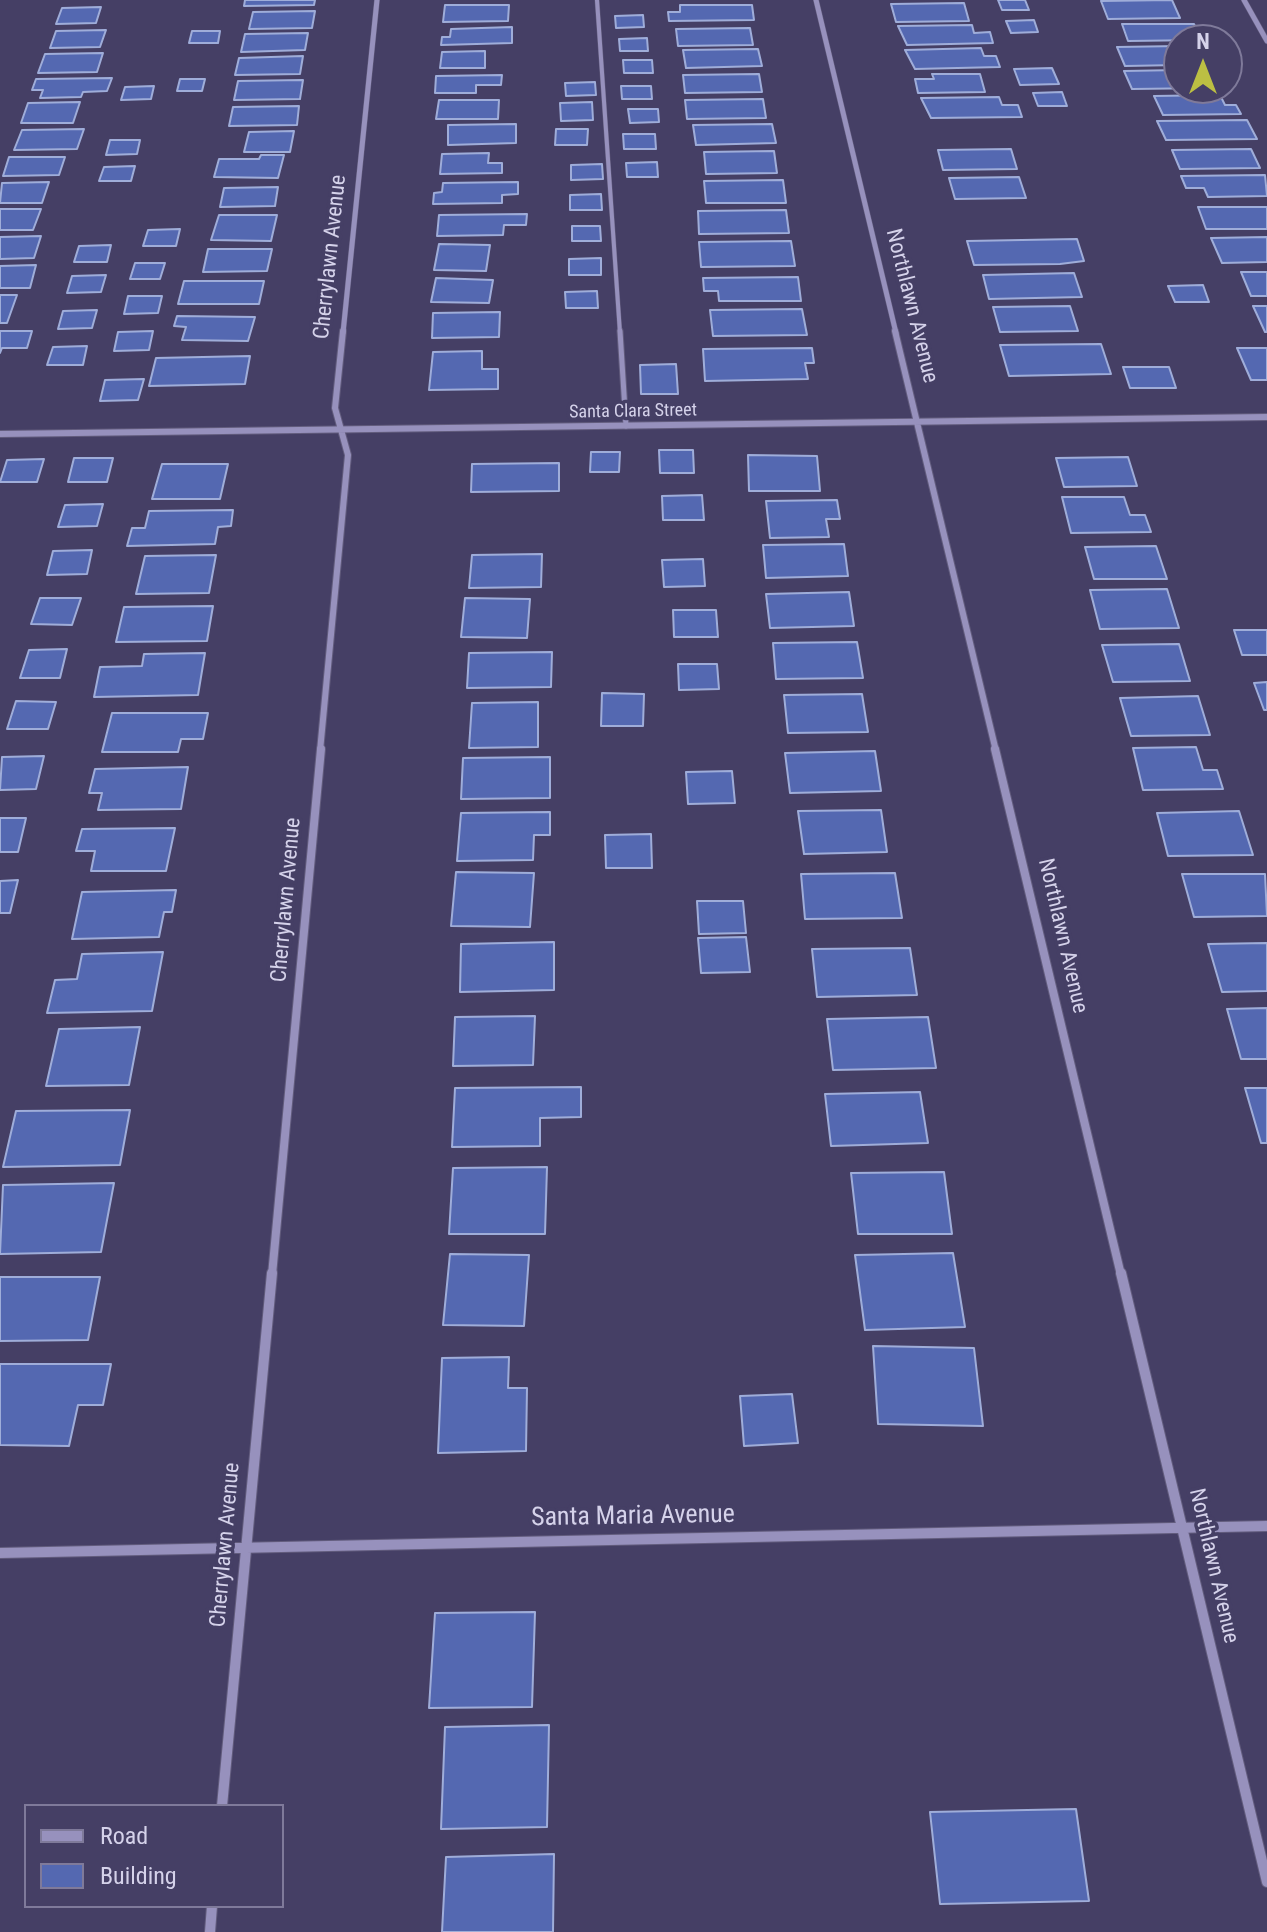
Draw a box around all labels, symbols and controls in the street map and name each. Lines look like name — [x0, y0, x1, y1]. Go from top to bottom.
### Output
north arrow — [1163, 24, 1243, 104]
text: N — [1196, 29, 1210, 54]
street label: Cherrylawn Avenue — [309, 174, 353, 340]
street label: Northlawn Avenue — [879, 226, 943, 386]
street label: Santa Clara Street — [569, 400, 697, 424]
street label: Cherrylawn Avenue — [267, 817, 307, 983]
street label: Northlawn Avenue — [1031, 856, 1093, 1016]
street label: Cherrylawn Avenue — [206, 1462, 246, 1628]
street label: Northlawn Avenue — [1182, 1486, 1244, 1646]
street label: Santa Maria Avenue — [531, 1500, 735, 1534]
legend — [24, 1804, 284, 1908]
text: Road — [100, 1822, 148, 1850]
text: Building — [100, 1862, 177, 1890]

